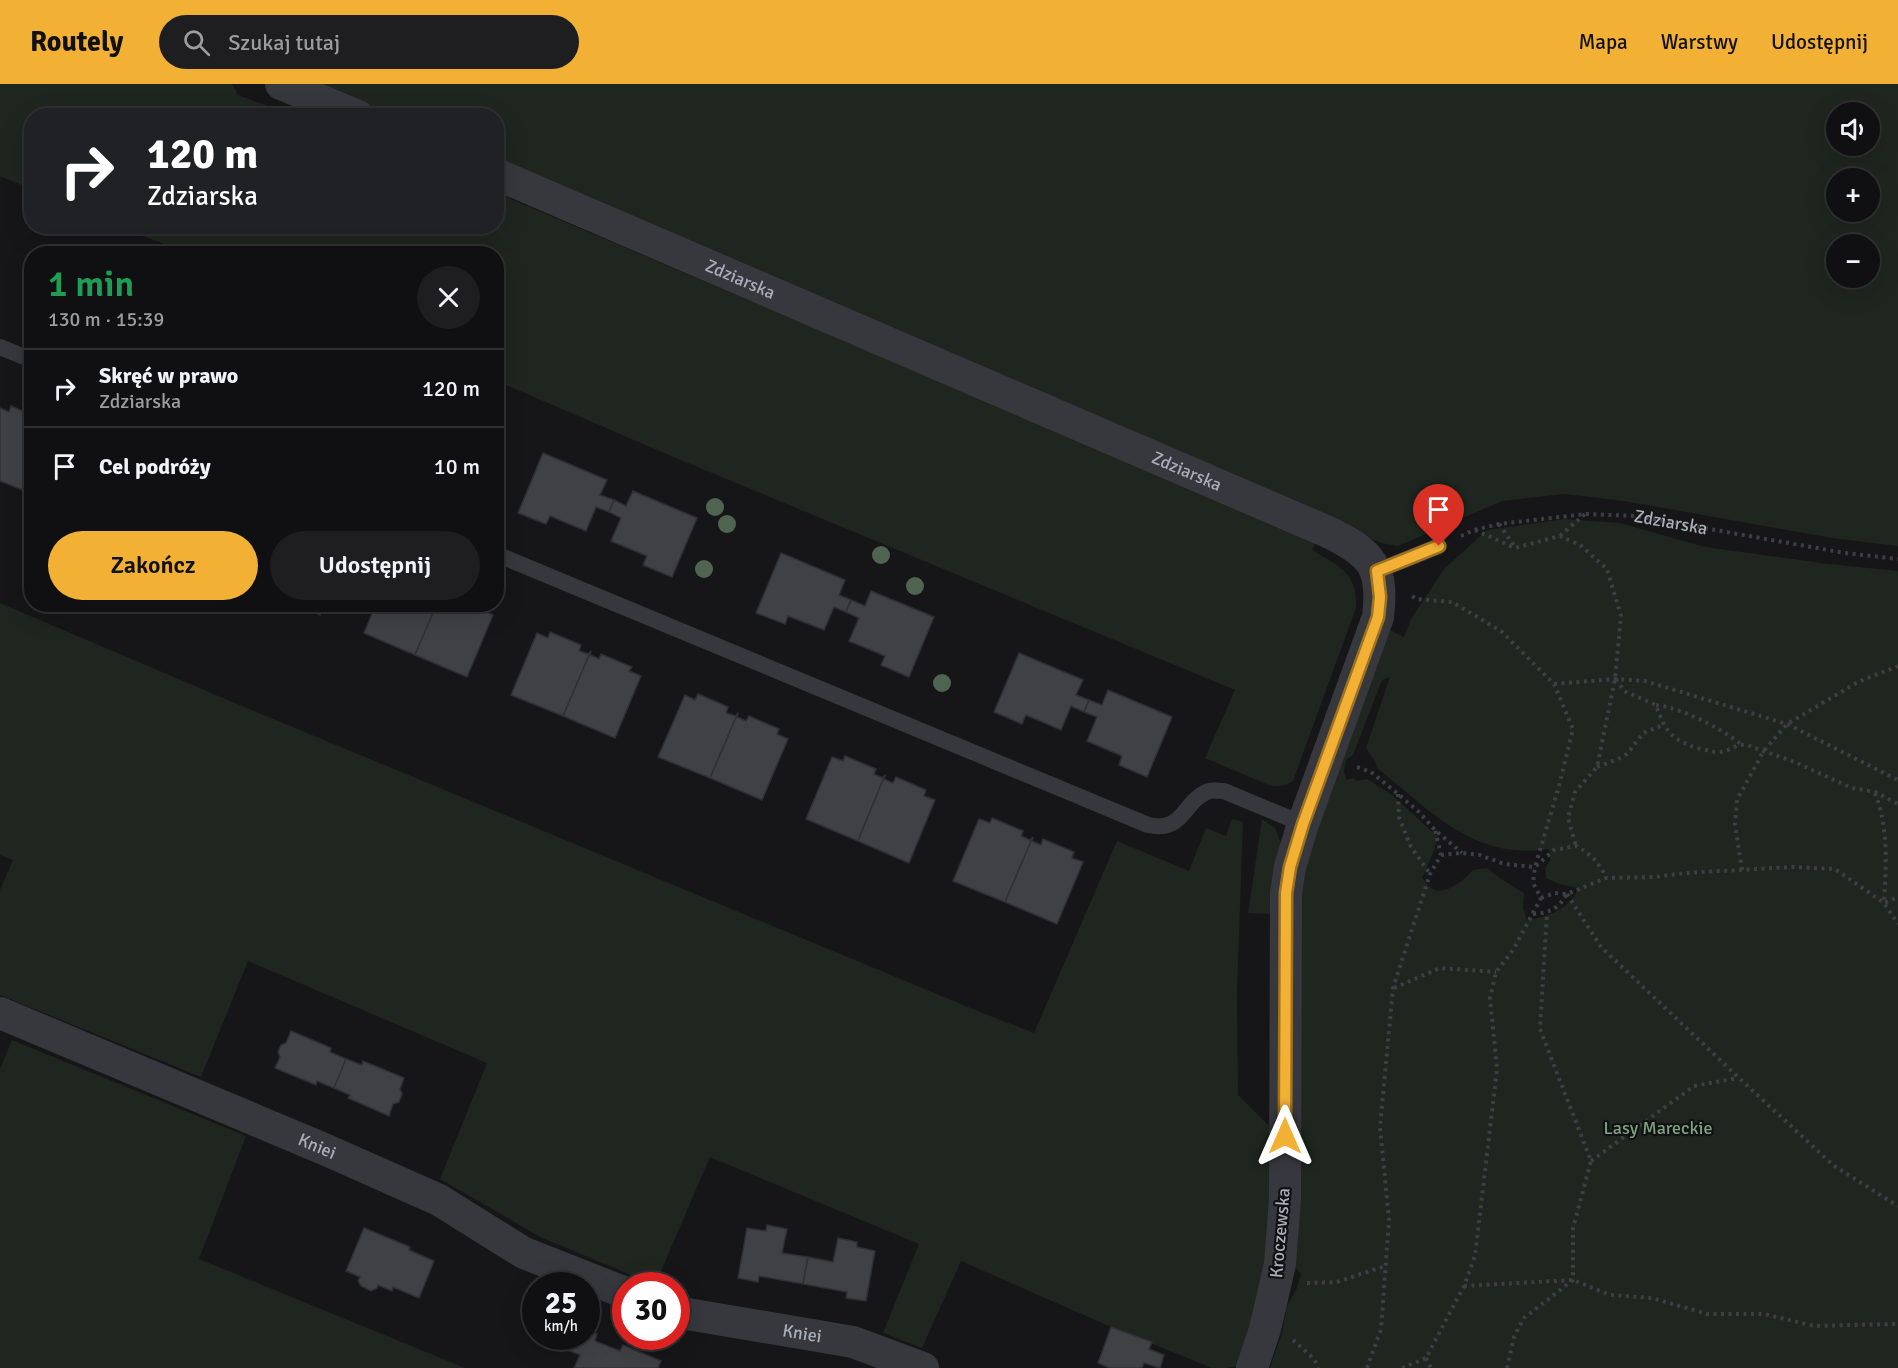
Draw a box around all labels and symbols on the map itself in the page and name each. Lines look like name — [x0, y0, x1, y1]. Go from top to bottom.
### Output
street label: Zdziarska — [702, 254, 779, 304]
street label: Zdziarska — [1148, 447, 1225, 496]
pin — [1413, 484, 1464, 546]
street label: Zdziarska — [1632, 505, 1709, 539]
position arrow — [1253, 1104, 1317, 1168]
park label: Lasy Mareckie — [1604, 1117, 1712, 1139]
street label: Kniei — [295, 1128, 340, 1164]
street label: Kroczewska — [1265, 1187, 1295, 1279]
speed limit sign: 30 — [612, 1272, 690, 1350]
street label: Kniei — [781, 1319, 823, 1348]

